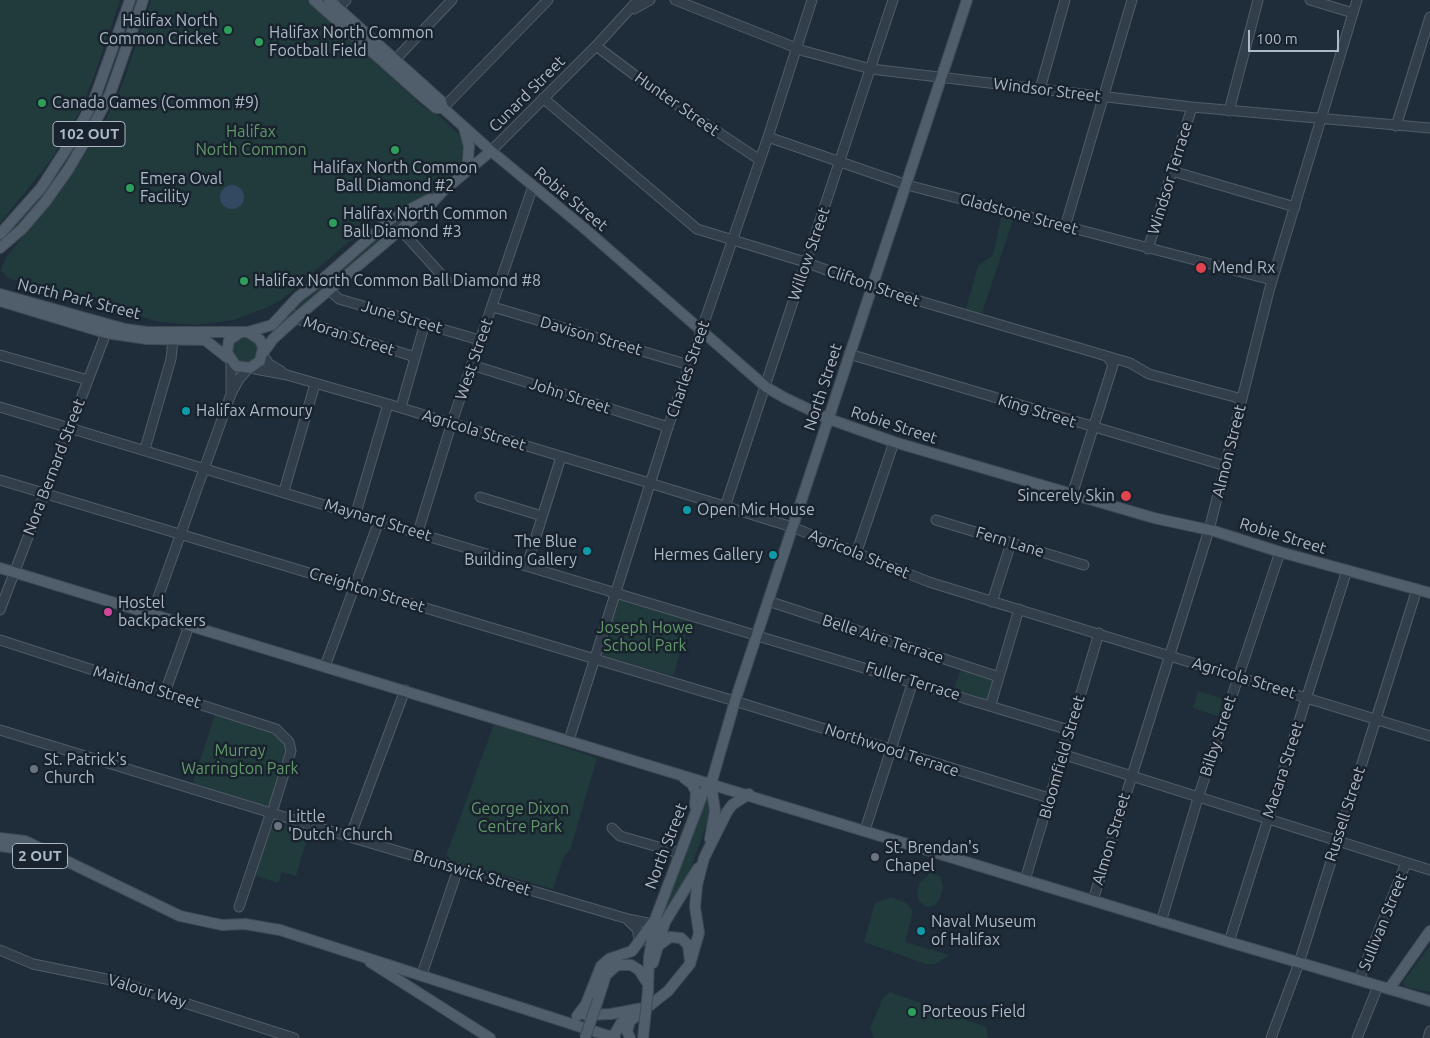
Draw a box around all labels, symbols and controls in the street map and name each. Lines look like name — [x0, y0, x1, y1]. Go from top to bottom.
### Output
place label: Halifax North Common Cricket — [99, 11, 218, 49]
scale bar — [1250, 20, 1341, 52]
place label: Halifax North Common Football Field — [269, 23, 434, 61]
marker: Halifax North Common Cricket — [222, 24, 234, 36]
text: 100 m — [1256, 30, 1298, 47]
marker: Halifax North Common Football Field — [253, 36, 265, 48]
street label: Cunard Street — [485, 52, 569, 136]
street label: Hunter Street — [631, 68, 723, 140]
street label: Windsor Street — [992, 74, 1102, 106]
place label: Canada Games (Common #9) — [52, 93, 259, 113]
marker: Canada Games (Common #9) — [36, 97, 48, 109]
street label: Windsor Terrace — [1144, 119, 1196, 237]
road number: 102 OUT — [53, 122, 125, 146]
park label: Halifax North Common — [195, 122, 307, 160]
marker: Halifax North Common Ball Diamond #2 — [389, 144, 401, 156]
place label: Halifax North Common Ball Diamond #2 — [313, 158, 477, 196]
street label: Robie Street — [530, 163, 612, 235]
place label: Emera Oval Facility — [140, 169, 222, 207]
marker: Emera Oval Facility — [124, 182, 136, 194]
street label: Gladstone Street — [958, 189, 1080, 239]
place label: Halifax North Common Ball Diamond #3 — [343, 204, 508, 242]
street label: Willow Street — [784, 205, 834, 303]
marker: Halifax North Common Ball Diamond #3 — [327, 217, 339, 229]
place label: Mend Rx — [1212, 258, 1275, 278]
street label: Clifton Street — [824, 261, 922, 311]
marker: Mend Rx — [1194, 261, 1208, 275]
place label: Halifax North Common Ball Diamond #8 — [254, 271, 541, 291]
street label: North Park Street — [16, 274, 142, 324]
marker: Halifax North Common Ball Diamond #8 — [238, 275, 250, 287]
street label: June Street — [359, 296, 445, 338]
street label: Moran Street — [301, 312, 397, 360]
street label: Davison Street — [538, 312, 644, 360]
street label: West Street — [451, 316, 497, 402]
street label: Charles Street — [662, 318, 714, 420]
street label: North Street — [800, 341, 846, 433]
street label: John Street — [527, 374, 613, 418]
street label: King Street — [996, 390, 1078, 432]
street label: Nora Bernard Street — [19, 396, 89, 538]
place label: Halifax Armoury — [196, 401, 312, 421]
street label: Robie Street — [848, 402, 940, 448]
street label: Almon Street — [1208, 402, 1250, 500]
marker: Halifax Armoury — [180, 405, 192, 417]
street label: Agricola Street — [420, 405, 528, 455]
place label: Sincerely Skin — [1017, 486, 1115, 506]
marker: Sincerely Skin — [1119, 489, 1133, 503]
street label: Maynard Street — [322, 495, 434, 545]
place label: Open Mic House — [697, 500, 815, 520]
marker: Open Mic House — [681, 504, 693, 516]
street label: Robie Street — [1237, 514, 1329, 558]
street label: Fern Lane — [974, 523, 1046, 561]
street label: Agricola Street — [806, 525, 912, 583]
place label: The Blue Building Gallery — [464, 532, 577, 570]
marker: The Blue Building Gallery — [581, 545, 593, 557]
place label: Hermes Gallery — [654, 545, 763, 565]
marker: Hermes Gallery — [767, 549, 779, 561]
street label: Creighton Street — [307, 563, 427, 617]
place label: Hostel backpackers — [118, 593, 206, 631]
marker: Hostel backpackers — [102, 606, 114, 618]
street label: Belle Aire Terrace — [820, 610, 946, 668]
park label: Joseph Howe School Park — [597, 618, 693, 656]
street label: Agricola Street — [1190, 653, 1298, 703]
street label: Fuller Terrace — [863, 658, 963, 704]
street label: Maitland Street — [91, 662, 203, 712]
street label: Bloomfield Street — [1035, 693, 1089, 821]
street label: Bilby Street — [1196, 693, 1240, 779]
street label: Northwood Terrace — [822, 719, 962, 781]
street label: Macara Street — [1258, 719, 1308, 821]
park label: Murray Warrington Park — [181, 741, 299, 779]
place label: St. Patrick's Church — [44, 750, 127, 788]
marker: St. Patrick's Church — [28, 763, 40, 775]
street label: Russell Street — [1321, 764, 1369, 864]
street label: Almon Street — [1088, 791, 1134, 887]
park label: George Dixon Centre Park — [471, 799, 569, 837]
street label: North Street — [641, 800, 691, 892]
place label: Little 'Dutch' Church — [288, 807, 393, 845]
marker: Little 'Dutch' Church — [272, 820, 284, 832]
place label: St. Brendan's Chapel — [885, 838, 979, 876]
road number: 2 OUT — [12, 844, 68, 868]
street label: Brunswick Street — [411, 846, 533, 900]
marker: St. Brendan's Chapel — [869, 851, 881, 863]
street label: Sullivan Street — [1355, 871, 1411, 973]
place label: Naval Museum of Halifax — [931, 912, 1036, 950]
marker: Naval Museum of Halifax — [915, 925, 927, 937]
street label: Valour Way — [105, 970, 189, 1012]
place label: Porteous Field — [922, 1002, 1026, 1022]
marker: Porteous Field — [906, 1006, 918, 1018]

